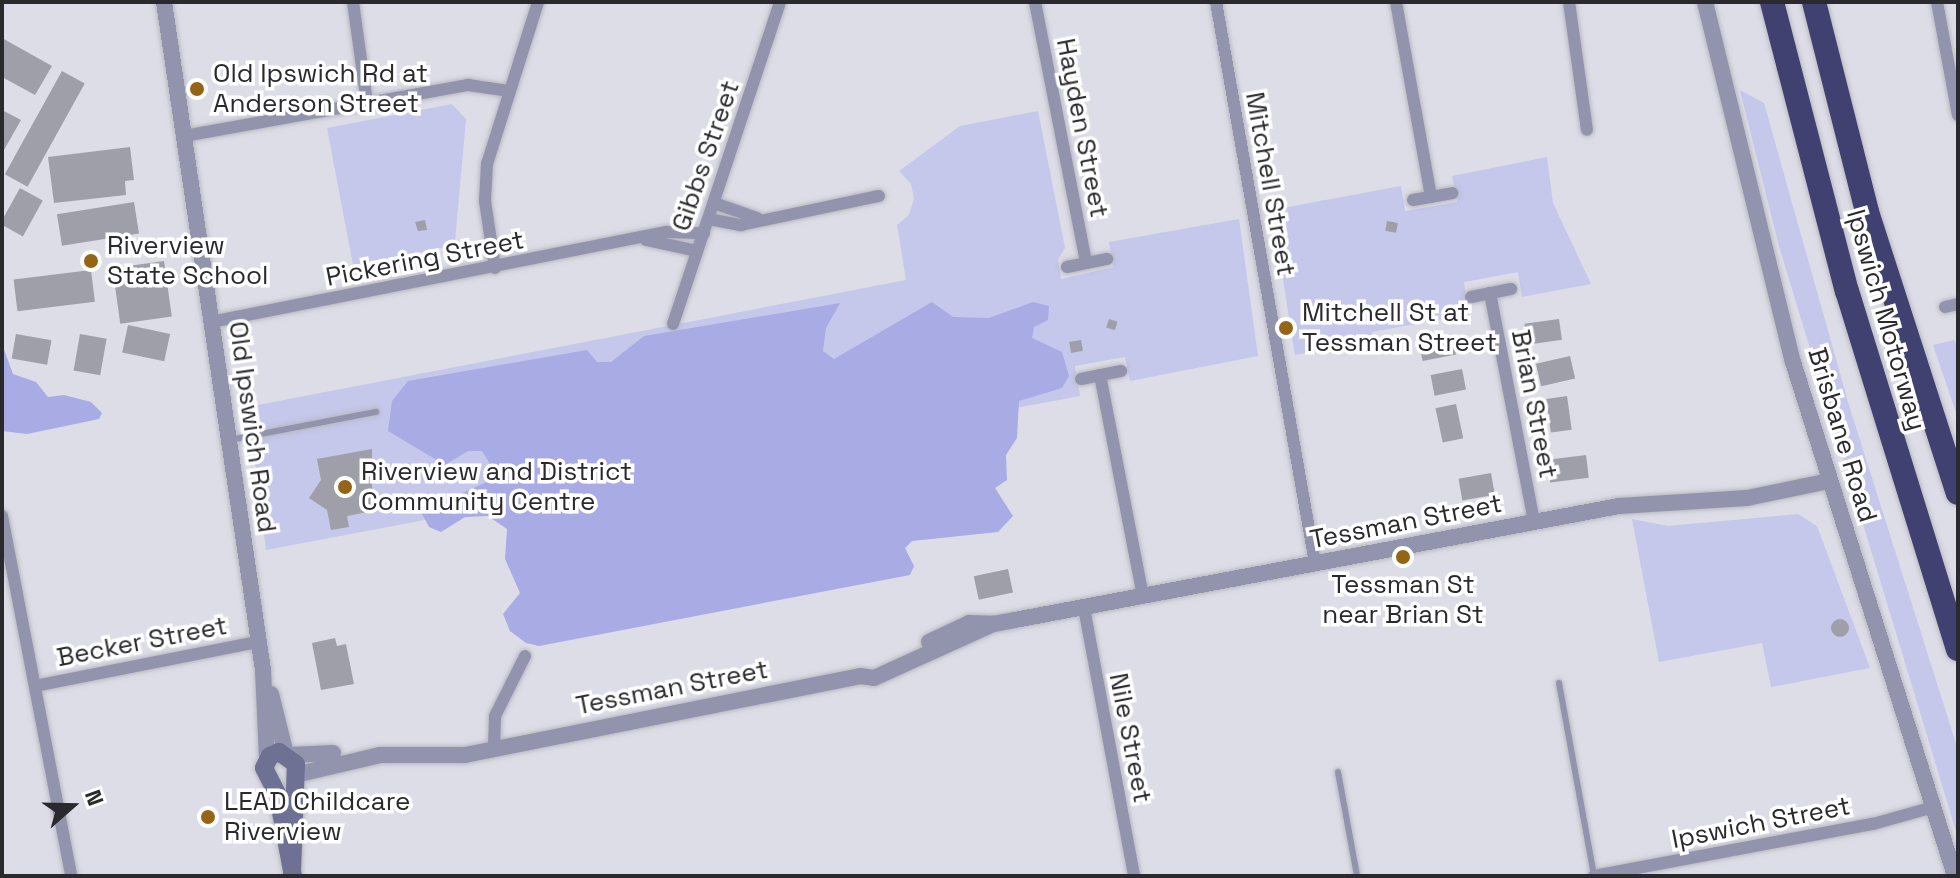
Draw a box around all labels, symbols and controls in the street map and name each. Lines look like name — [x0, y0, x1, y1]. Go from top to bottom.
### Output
street label: Hayden Street — [1049, 36, 1115, 220]
place label: Old Ipswich Rd at Anderson Street — [213, 58, 428, 120]
street label: Gibbs Street — [666, 77, 746, 235]
marker: Old Ipswich Rd at Anderson Street — [188, 80, 206, 98]
street label: Mitchell Street — [1238, 90, 1302, 278]
street label: Ipswich Motorway — [1840, 206, 1932, 434]
street label: Pickering Street — [323, 224, 527, 294]
place label: Riverview State School — [107, 230, 268, 292]
marker: Riverview State School — [82, 252, 100, 270]
place label: Mitchell St at Tessman Street — [1302, 297, 1497, 358]
street label: Old Ipswich Road — [222, 319, 282, 535]
marker: Mitchell St at Tessman Street — [1277, 319, 1295, 337]
street label: Brian Street — [1504, 327, 1564, 481]
street label: Brisbane Road — [1801, 344, 1883, 526]
place label: Riverview and District Community Centre — [361, 456, 632, 518]
marker: Riverview and District Community Centre — [336, 478, 354, 496]
street label: Tessman Street — [1307, 488, 1505, 556]
marker: Tessman St near Brian St — [1394, 548, 1412, 566]
place label: Tessman St near Brian St — [1322, 569, 1484, 630]
street label: Becker Street — [54, 610, 230, 674]
street label: Tessman Street — [573, 654, 771, 722]
street label: Nile Street — [1102, 670, 1158, 806]
north arrow — [32, 766, 112, 846]
text: N — [79, 786, 110, 810]
place label: LEAD Childcare Riverview — [224, 786, 410, 848]
street label: Ipswich Street — [1669, 790, 1853, 856]
marker: LEAD Childcare Riverview — [199, 808, 217, 826]

